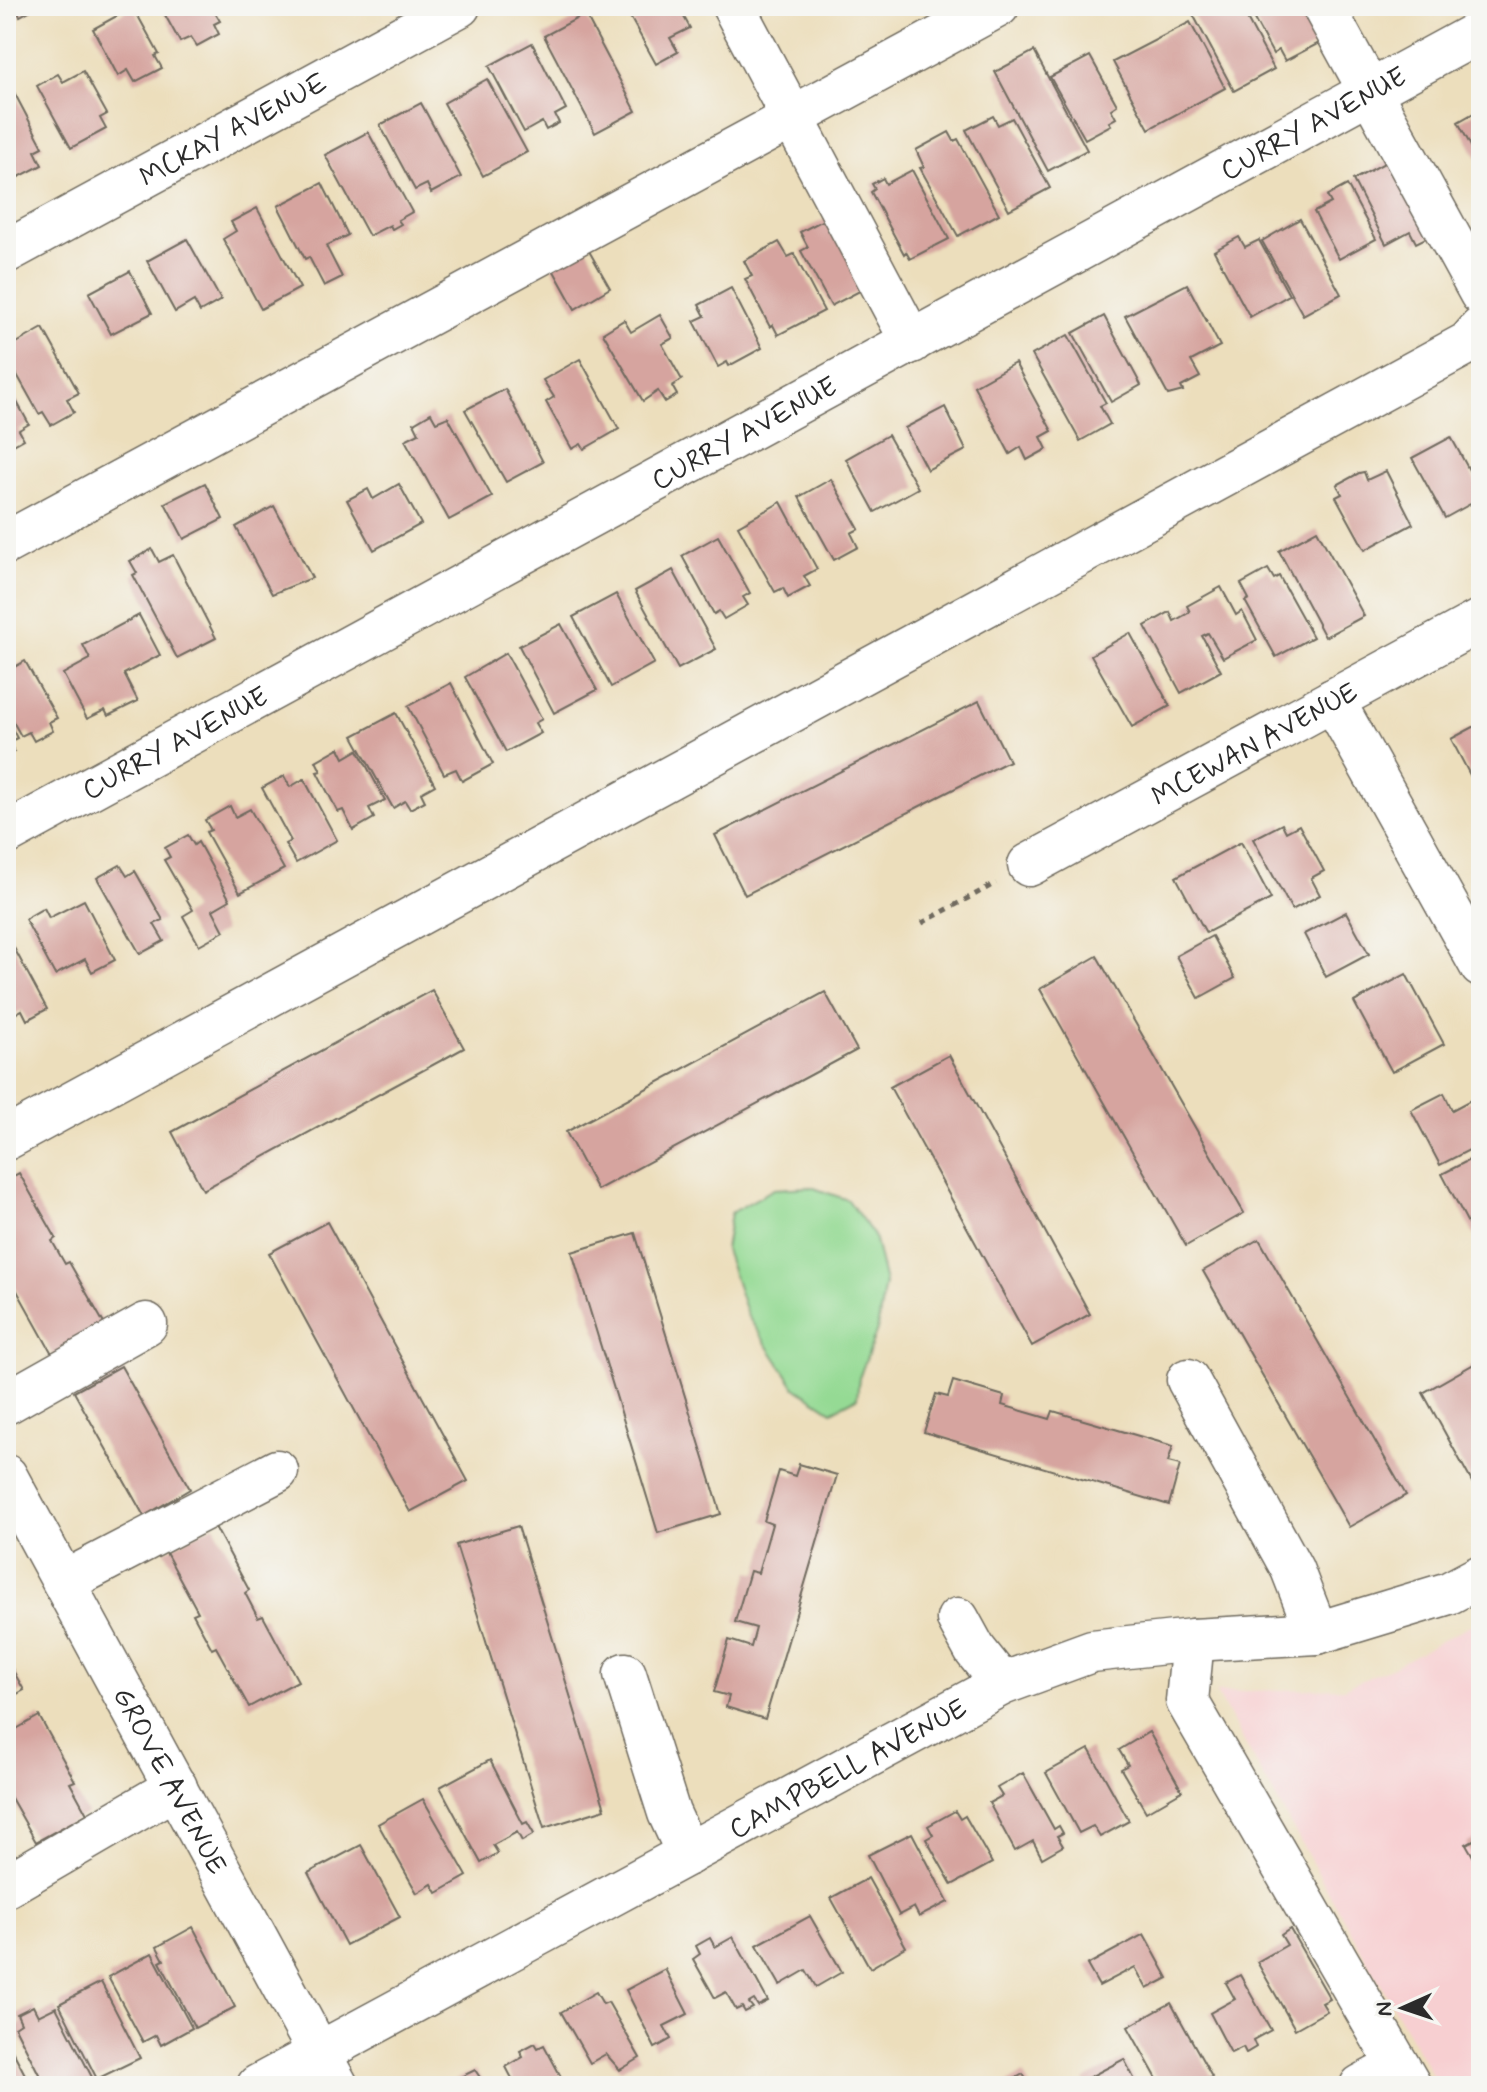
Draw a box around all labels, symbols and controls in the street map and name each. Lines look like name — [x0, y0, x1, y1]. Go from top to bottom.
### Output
street label: CURRY AVENUE — [1215, 59, 1414, 190]
street label: MCKAY AVENUE — [134, 65, 334, 197]
street label: CURRY AVENUE — [645, 369, 844, 500]
street label: MCEWAN AVENUE — [1146, 674, 1365, 816]
street label: CURRY AVENUE — [76, 679, 275, 810]
street label: GROVE AVENUE — [103, 1681, 235, 1881]
street label: CAMPBELL AVENUE — [723, 1690, 974, 1849]
north arrow — [1363, 1968, 1443, 2048]
text: N — [1371, 2001, 1399, 2017]

